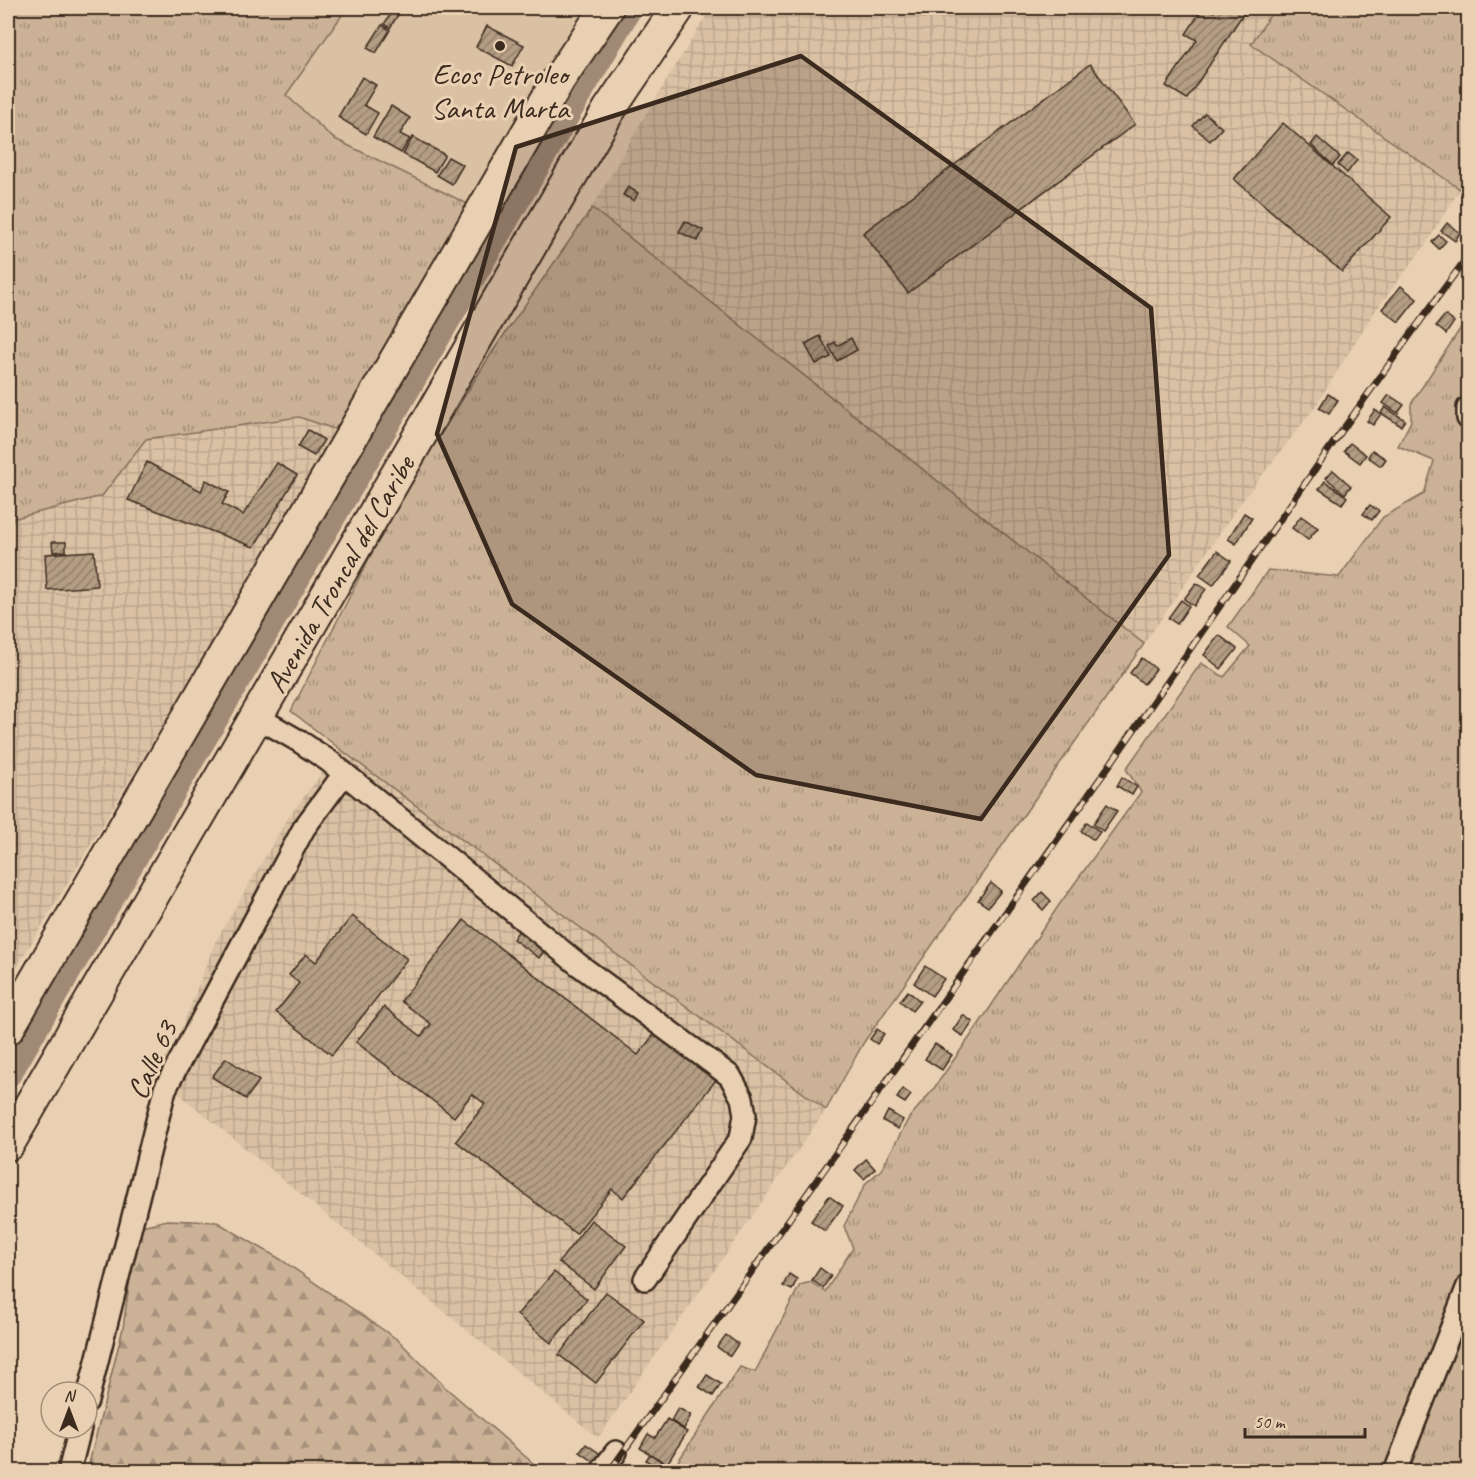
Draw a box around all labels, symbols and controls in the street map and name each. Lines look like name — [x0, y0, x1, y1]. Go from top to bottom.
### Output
marker: Ecos Petroleo Santa Marta — [493, 39, 507, 53]
place label: Ecos Petroleo Santa Marta — [431, 55, 571, 127]
street label: Avenida Troncal del Caribe — [257, 447, 424, 699]
street label: Calle 63 — [118, 1013, 187, 1105]
north arrow — [39, 1380, 99, 1440]
text: N — [64, 1386, 77, 1406]
scale bar — [1245, 1401, 1365, 1439]
text: 50 m — [1254, 1411, 1287, 1433]

